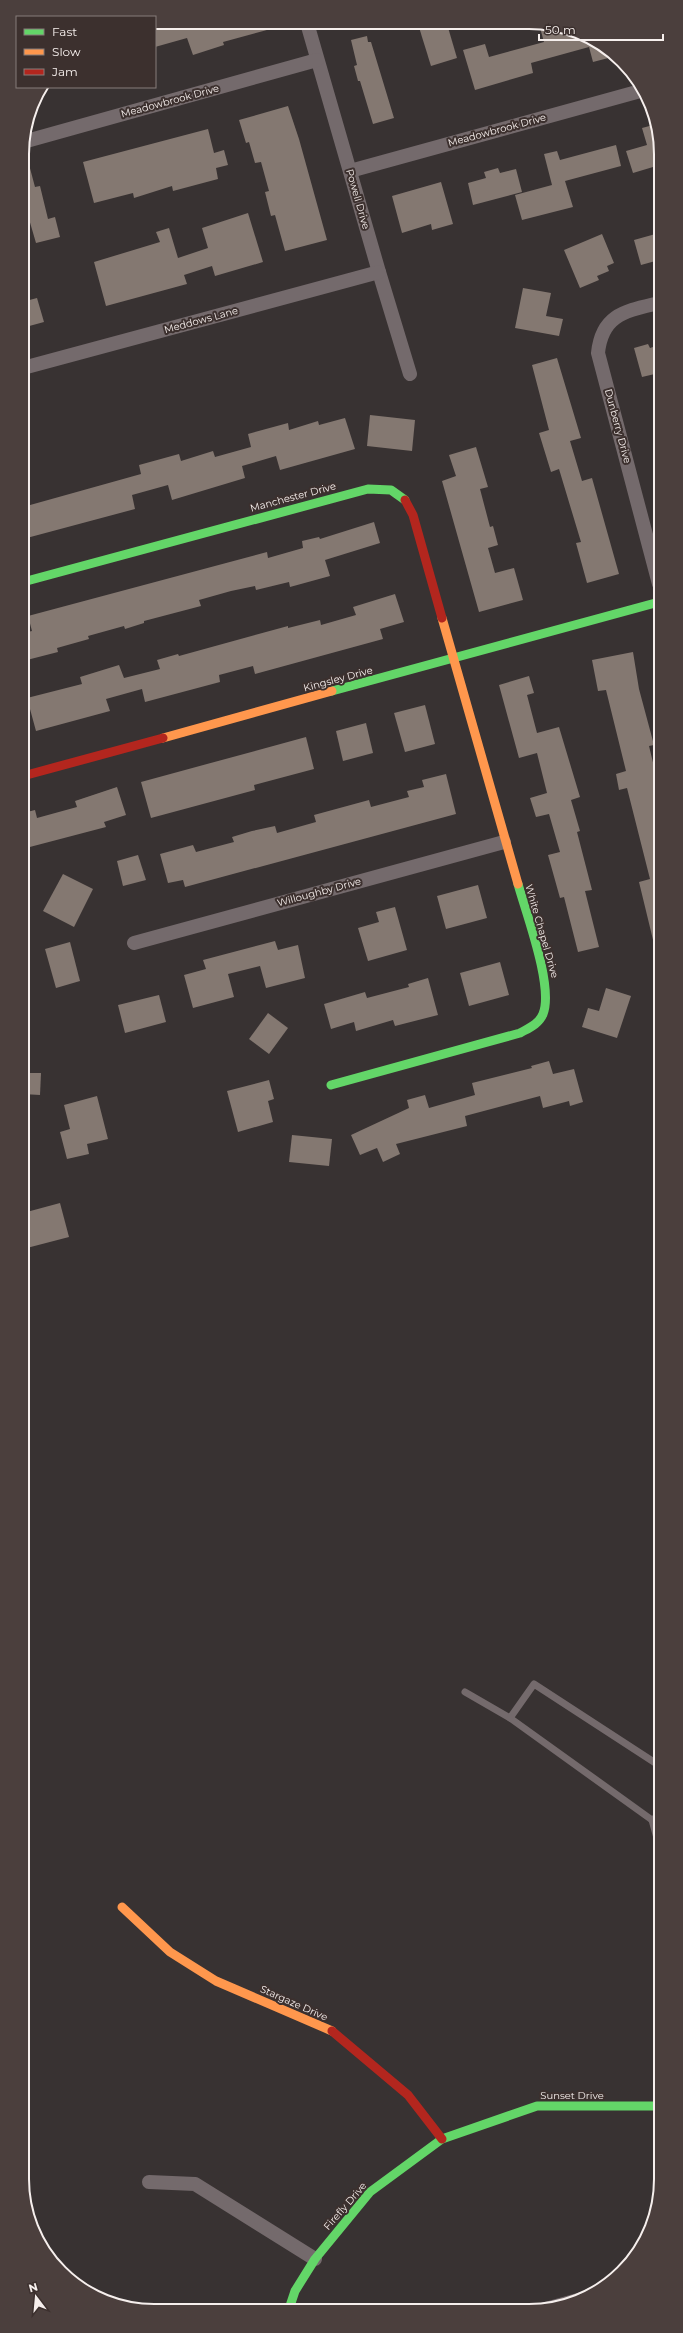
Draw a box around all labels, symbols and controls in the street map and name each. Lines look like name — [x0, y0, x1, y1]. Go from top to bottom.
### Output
legend — [16, 16, 156, 88]
scale bar — [539, 16, 663, 42]
text: 50 m — [545, 22, 576, 37]
text: Fast — [52, 24, 77, 39]
text: Slow — [52, 44, 81, 59]
text: Jam — [51, 64, 78, 79]
street label: Meadowbrook Drive — [120, 82, 220, 120]
street label: Meadowbrook Drive — [447, 111, 547, 149]
street label: Powell Drive — [343, 167, 373, 231]
street label: Meddows Lane — [163, 304, 239, 336]
street label: Dunberry Drive — [602, 387, 634, 465]
street label: Manchester Drive — [249, 479, 337, 515]
street label: Kingsley Drive — [302, 664, 374, 694]
street label: Willoughby Drive — [276, 875, 362, 909]
street label: White Chapel Drive — [522, 883, 562, 979]
street label: Stargaze Drive — [258, 1982, 330, 2024]
street label: Sunset Drive — [540, 2089, 604, 2102]
street label: Firefly Drive — [321, 2179, 369, 2233]
north arrow — [16, 2277, 56, 2317]
text: N — [27, 2279, 39, 2295]

